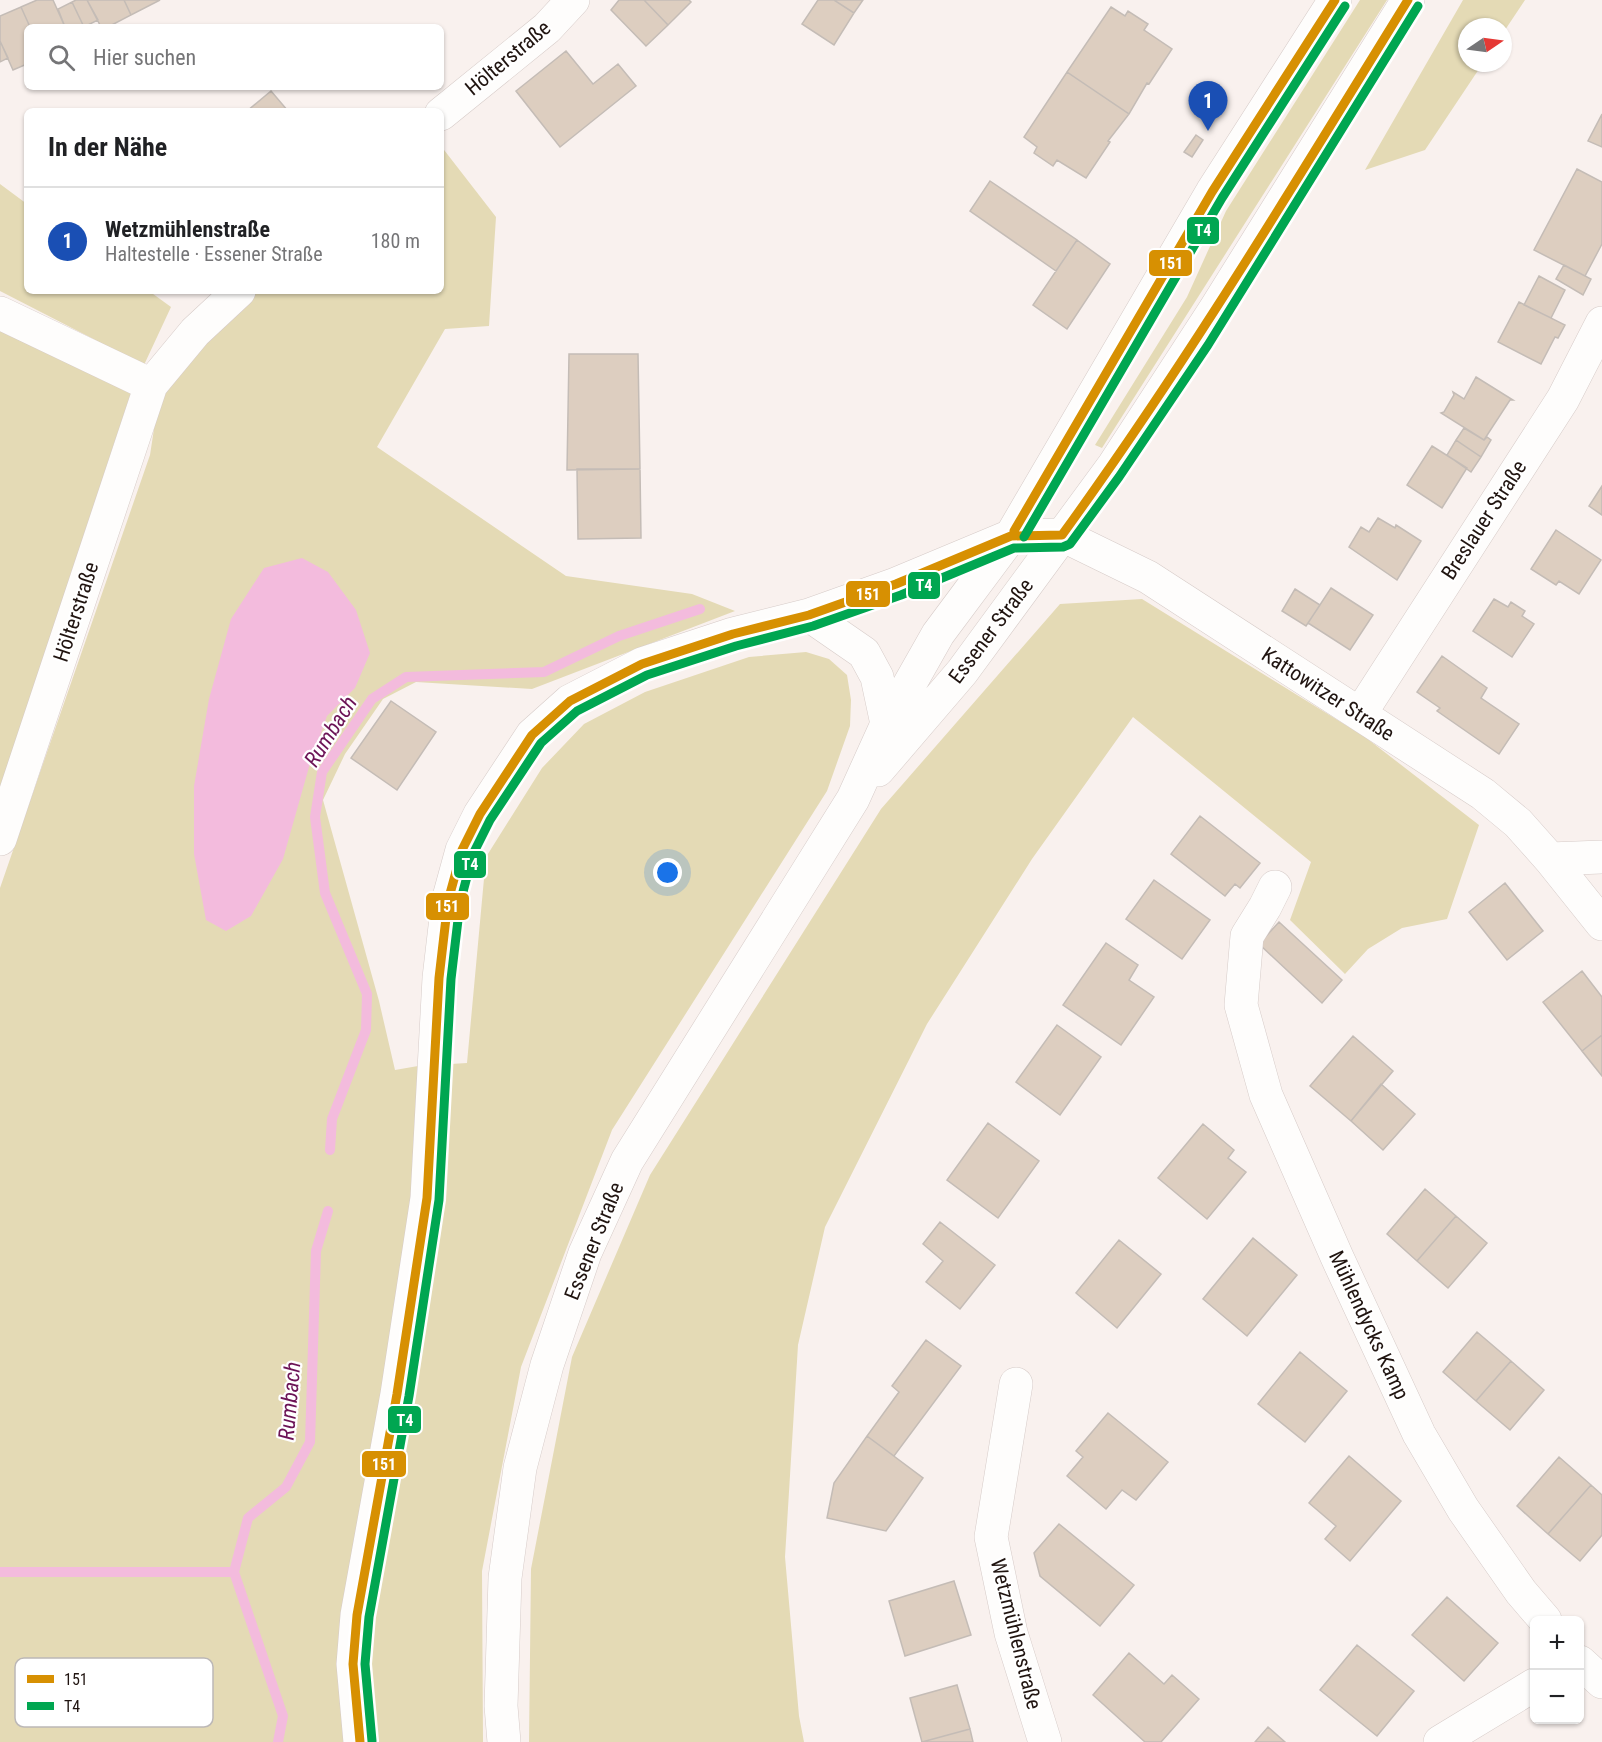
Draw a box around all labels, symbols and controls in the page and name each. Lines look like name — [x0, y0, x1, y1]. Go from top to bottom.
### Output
street label: Hölterstraße — [461, 15, 555, 100]
north arrow — [1458, 18, 1512, 72]
search box — [24, 24, 444, 90]
icon: search — [45, 41, 78, 74]
text: Hier suchen — [93, 45, 196, 70]
pin: 1 — [1188, 82, 1228, 131]
text: In der Nähe — [48, 132, 167, 162]
line badge: T4 — [1186, 216, 1220, 245]
text: Wetzmühlenstraße — [105, 217, 270, 242]
text: T4 — [1195, 221, 1211, 240]
text: 1 — [62, 229, 73, 253]
text: 180 m — [371, 229, 420, 253]
text: Haltestelle · Essener Straße — [105, 242, 323, 266]
line badge: 151 — [1148, 249, 1193, 277]
text: 151 — [1159, 254, 1183, 273]
street label: Breslauer Straße — [1437, 456, 1531, 584]
street label: Hölterstraße — [49, 559, 103, 665]
line badge: T4 — [907, 571, 941, 600]
street label: Essener Straße — [944, 574, 1038, 688]
text: T4 — [916, 576, 932, 595]
line badge: 151 — [845, 580, 891, 608]
text: 151 — [856, 585, 880, 604]
street label: Kattowitzer Straße — [1257, 642, 1399, 746]
water label: Rumbach — [299, 691, 362, 771]
line badge: T4 — [453, 850, 487, 879]
text: T4 — [462, 855, 478, 874]
your location — [653, 858, 682, 887]
line badge: 151 — [425, 892, 470, 921]
text: 151 — [435, 897, 459, 916]
street label: Essener Straße — [560, 1179, 629, 1303]
street label: Mühlendycks Kamp — [1324, 1247, 1414, 1403]
water label: Rumbach — [274, 1361, 305, 1441]
line badge: T4 — [387, 1405, 422, 1434]
text: T4 — [397, 1411, 413, 1430]
line badge: 151 — [361, 1450, 407, 1478]
text: 151 — [372, 1455, 396, 1474]
street label: Wetzmühlenstraße — [986, 1556, 1046, 1712]
map controls — [1530, 1616, 1584, 1724]
button: + — [1530, 1616, 1584, 1670]
legend — [15, 1658, 213, 1727]
text: 151 — [64, 1670, 88, 1689]
button: − — [1530, 1670, 1584, 1724]
text: T4 — [64, 1697, 80, 1716]

